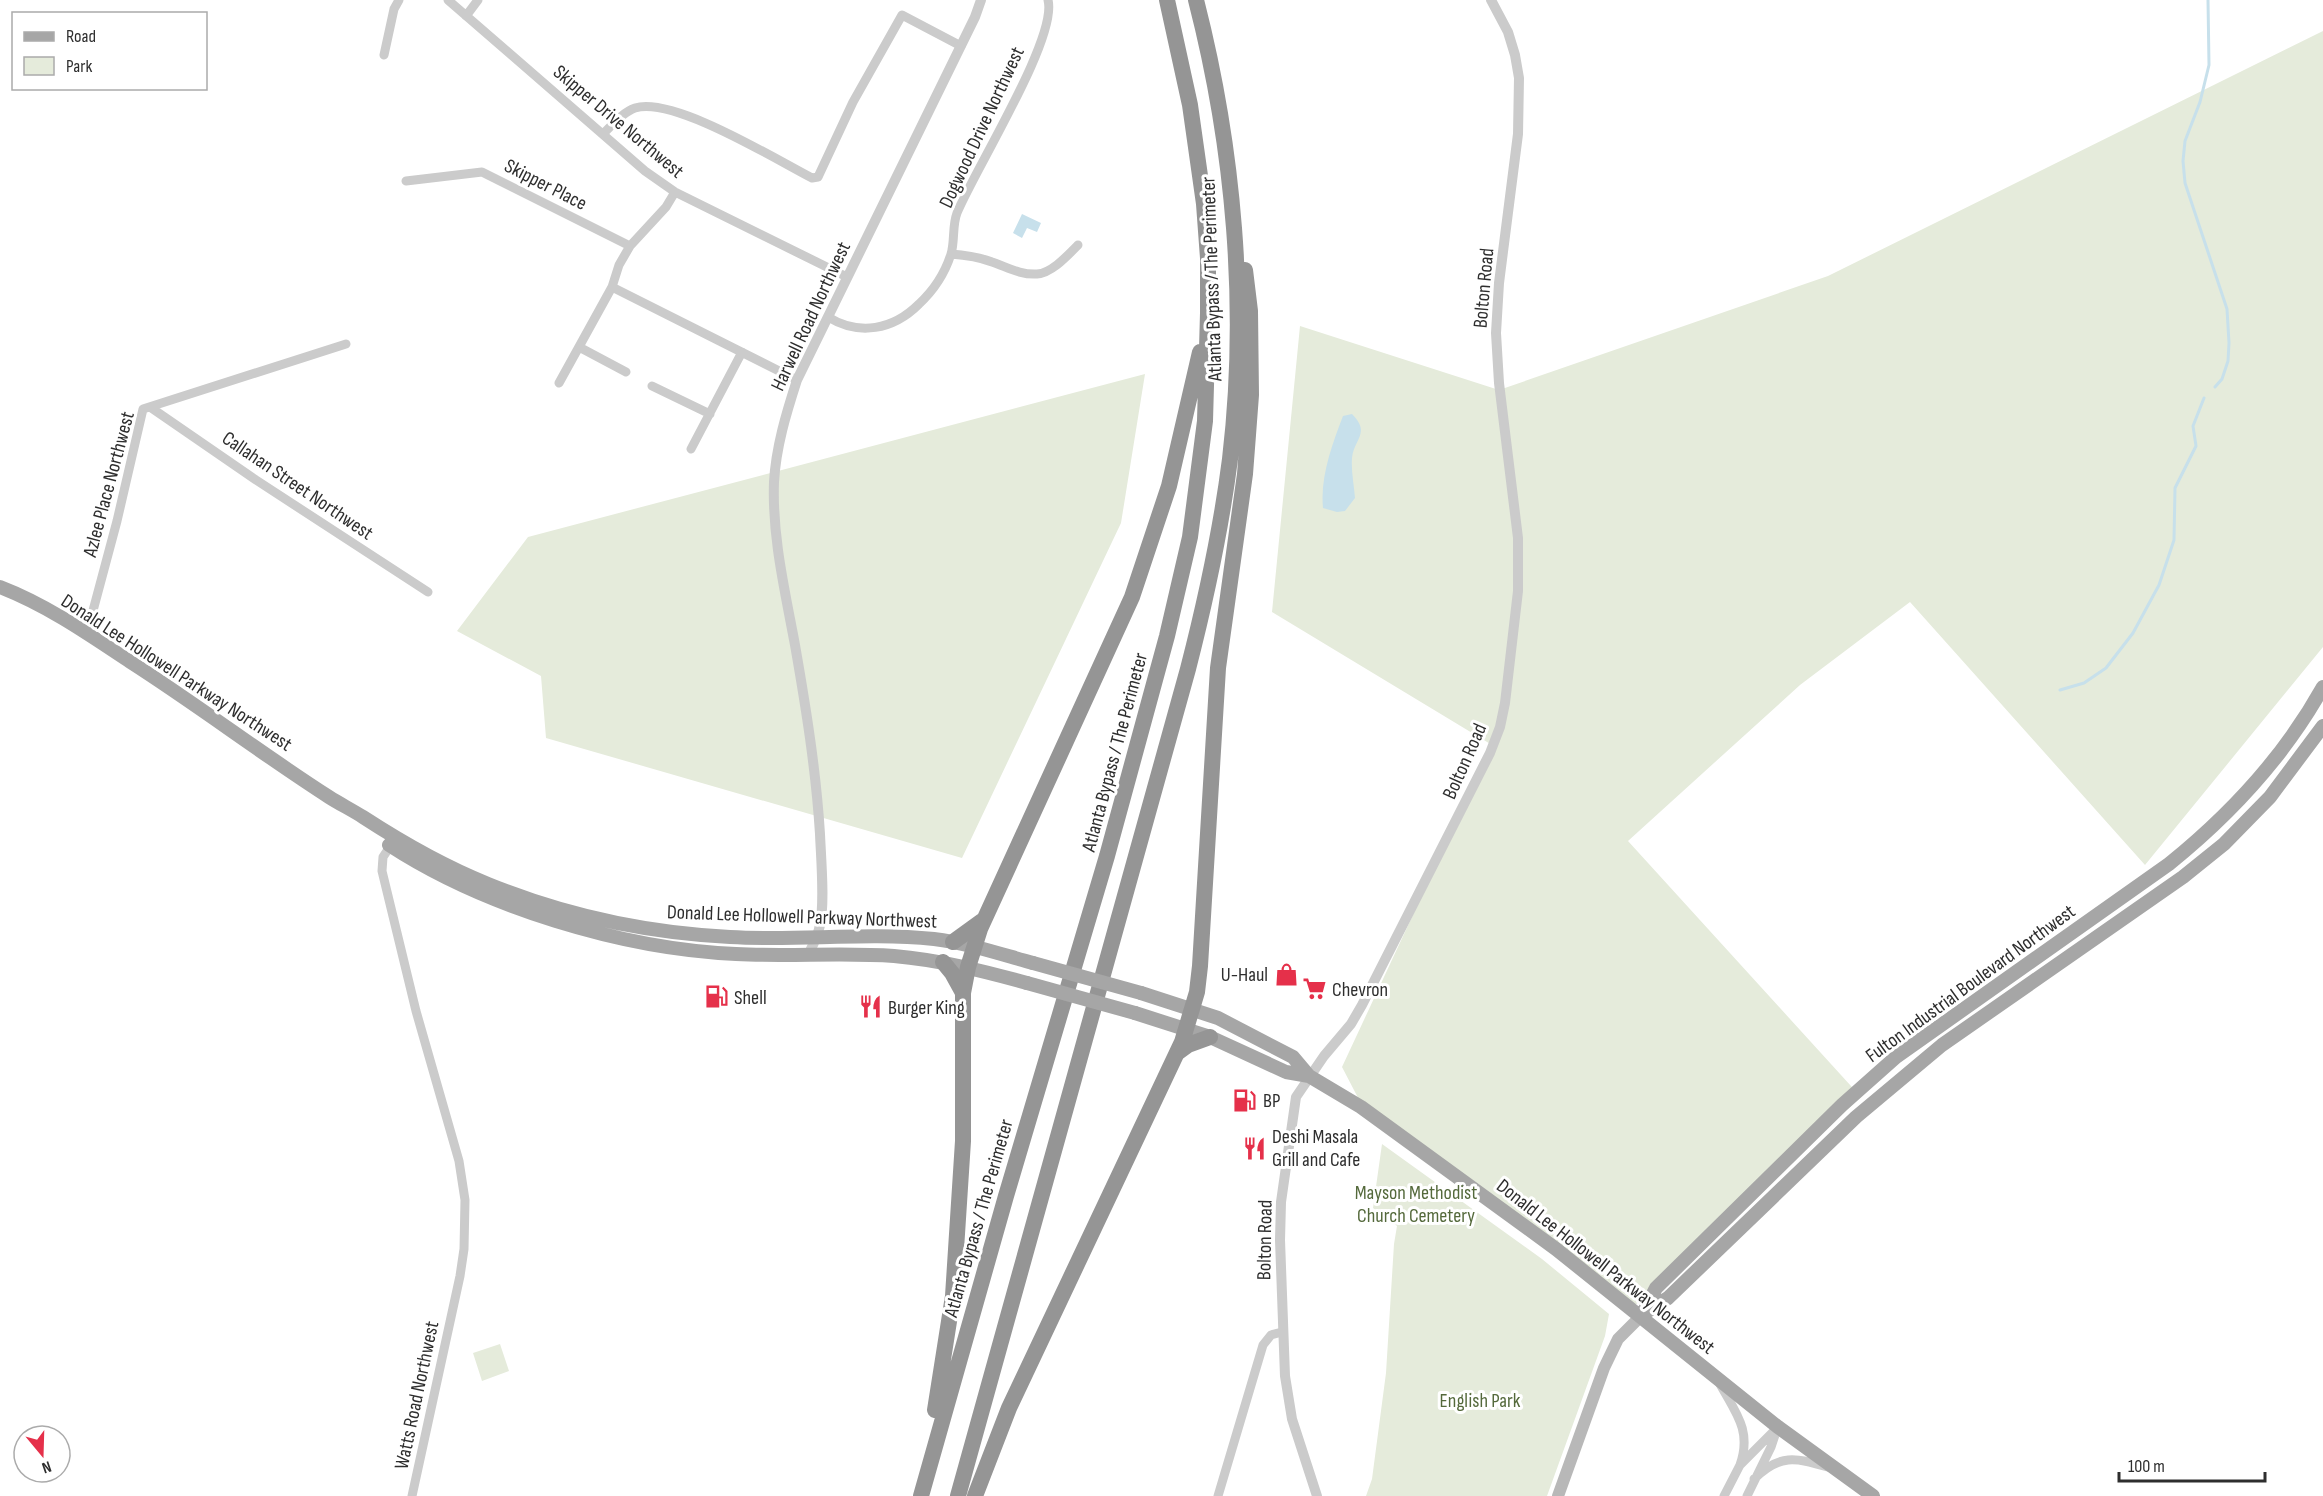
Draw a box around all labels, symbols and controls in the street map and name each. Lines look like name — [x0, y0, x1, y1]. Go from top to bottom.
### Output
legend — [12, 12, 207, 90]
text: Road — [66, 26, 96, 47]
street label: Dogwood Drive Northwest — [934, 43, 1030, 212]
text: Park — [66, 56, 92, 77]
street label: Skipper Drive Northwest — [548, 60, 689, 183]
street label: Skipper Place — [500, 154, 591, 216]
street label: Atlanta Bypass / The Perimeter — [1196, 176, 1228, 383]
street label: Harwell Road Northwest — [766, 238, 856, 395]
street label: Bolton Road — [1469, 247, 1499, 329]
street label: Azlee Place Northwest — [78, 409, 140, 561]
street label: Callahan Street Northwest — [217, 426, 378, 545]
street label: Donald Lee Hollowell Parkway Northwest — [57, 589, 296, 757]
street label: Atlanta Bypass / The Perimeter — [1077, 650, 1153, 855]
street label: Bolton Road — [1438, 720, 1492, 803]
street label: Donald Lee Hollowell Parkway Northwest — [666, 900, 937, 934]
street label: Fulton Industrial Boulevard Northwest — [1861, 900, 2080, 1068]
shop icon: U-Haul — [1273, 961, 1299, 987]
place label: U-Haul — [1221, 963, 1268, 987]
supermarket icon: Chevron — [1301, 976, 1327, 1002]
place label: Chevron — [1332, 978, 1388, 1002]
fuel station icon: Shell — [703, 984, 729, 1010]
place label: Shell — [734, 986, 767, 1010]
restaurant icon: Burger King — [857, 994, 883, 1020]
place label: Burger King — [888, 996, 965, 1020]
fuel station icon: BP — [1232, 1087, 1258, 1113]
place label: BP — [1263, 1089, 1280, 1113]
street label: Atlanta Bypass / The Perimeter — [939, 1116, 1019, 1321]
place label: Deshi Masala Grill and Cafe — [1272, 1125, 1360, 1172]
restaurant icon: Deshi Masala Grill and Cafe — [1241, 1135, 1267, 1161]
street label: Donald Lee Hollowell Parkway Northwest — [1491, 1174, 1719, 1359]
park label: Mayson Methodist Church Cemetery — [1355, 1181, 1477, 1228]
street label: Bolton Road — [1252, 1200, 1278, 1280]
street label: Watts Road Northwest — [390, 1319, 444, 1471]
park label: English Park — [1440, 1389, 1521, 1413]
north arrow — [12, 1424, 72, 1484]
scale bar — [2119, 1445, 2264, 1483]
text: N — [39, 1456, 54, 1477]
text: 100 m — [2128, 1456, 2165, 1477]

